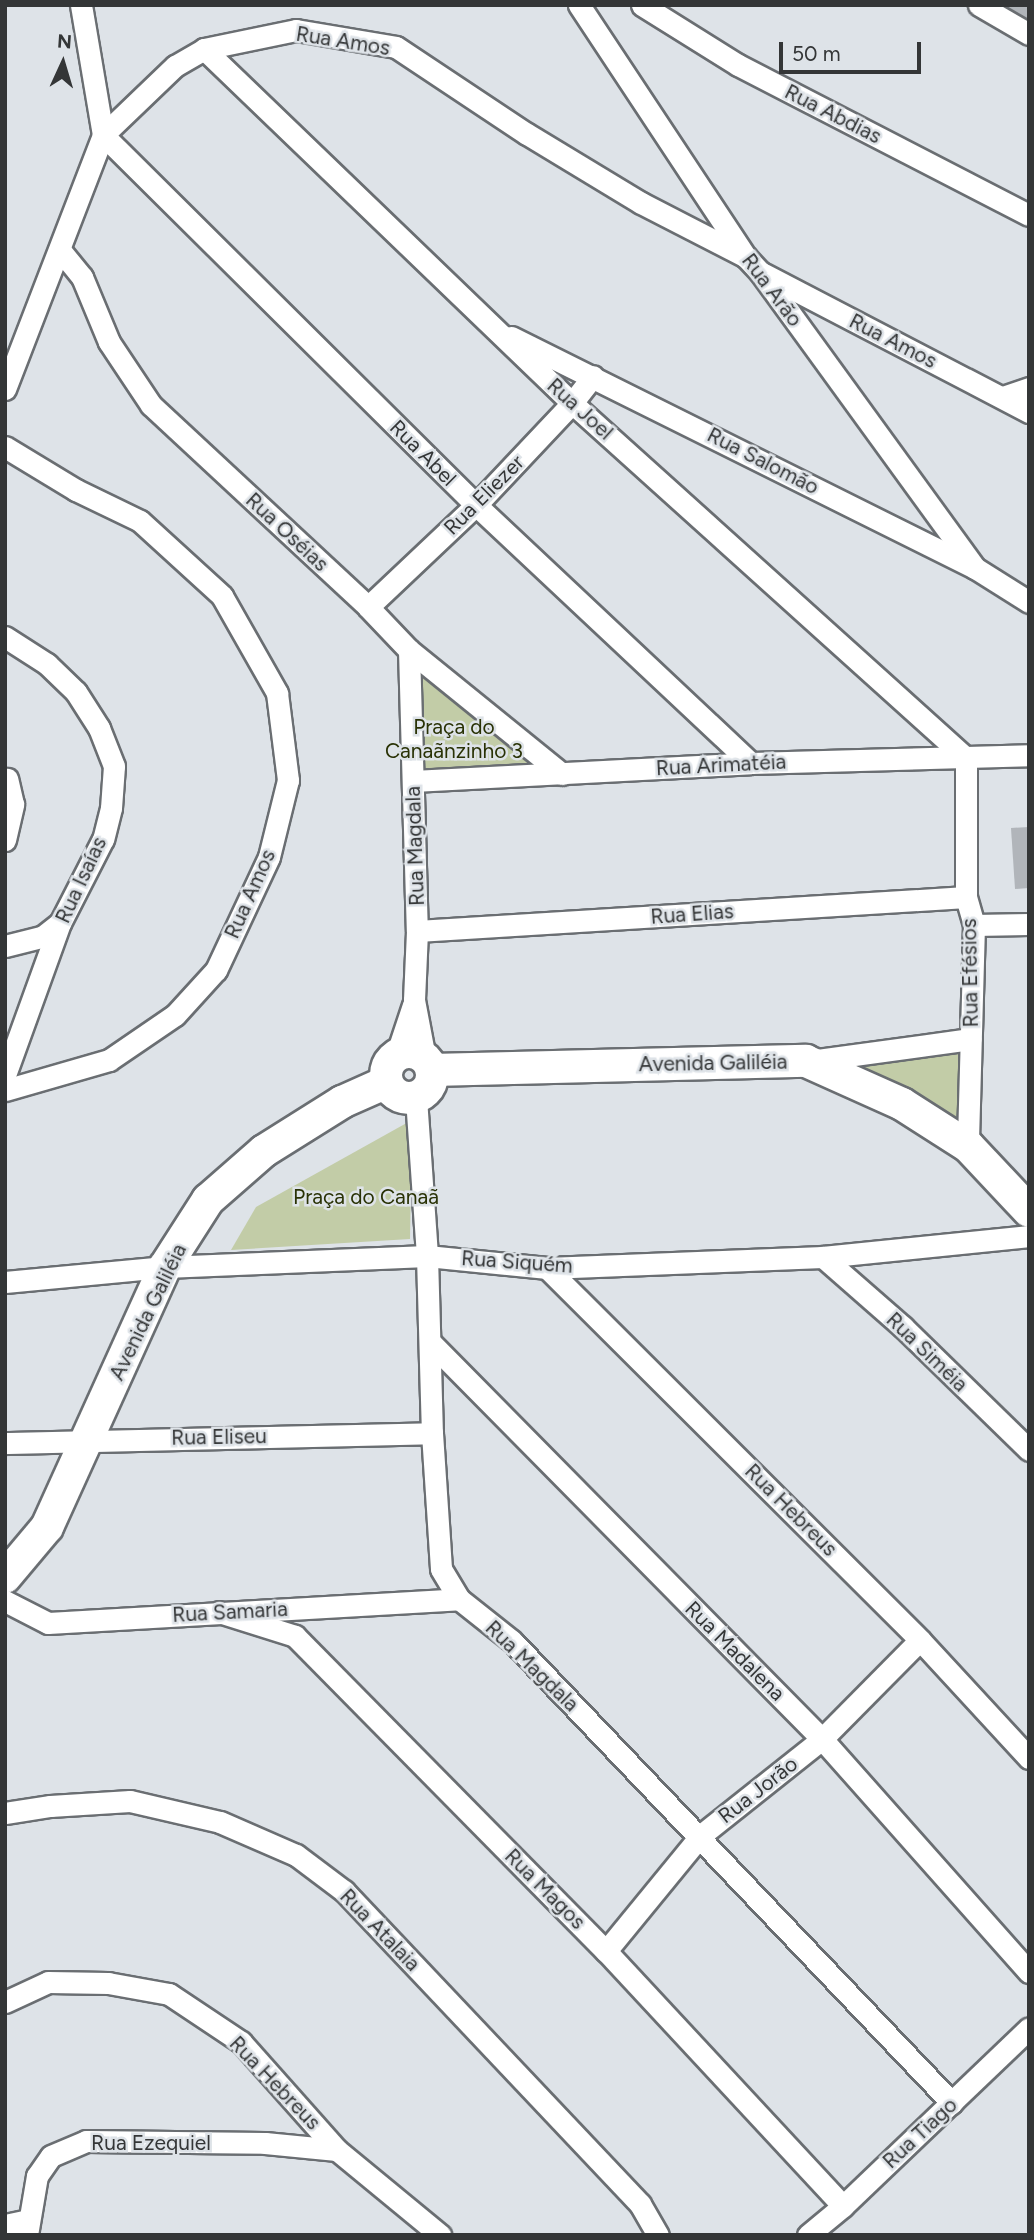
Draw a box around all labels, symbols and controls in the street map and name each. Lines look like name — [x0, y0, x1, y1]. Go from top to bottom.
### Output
street label: Rua Amos — [294, 21, 392, 61]
north arrow — [28, 28, 98, 98]
scale bar — [782, 28, 924, 72]
text: N — [56, 30, 73, 54]
text: 50 m — [792, 41, 841, 66]
street label: Rua Abdias — [781, 79, 885, 149]
street label: Rua Arão — [736, 248, 808, 332]
street label: Rua Amos — [845, 308, 941, 374]
street label: Rua Joel — [542, 373, 618, 445]
street label: Rua Abel — [385, 415, 461, 491]
street label: Rua Salomão — [703, 422, 823, 500]
street label: Rua Eliezer — [439, 450, 529, 540]
street label: Rua Oséias — [240, 487, 334, 577]
park label: Praça do Canaãnzinho 3 — [385, 714, 523, 764]
street label: Rua Arimatéia — [655, 749, 787, 781]
street label: Rua Magdala — [400, 786, 430, 906]
street label: Rua Isaías — [50, 833, 112, 927]
street label: Rua Amos — [219, 846, 281, 942]
street label: Rua Elias — [650, 899, 734, 929]
street label: Rua Efésios — [956, 918, 984, 1028]
street label: Avenida Galiléia — [638, 1049, 788, 1077]
park label: Praça do Canaã — [293, 1184, 439, 1210]
street label: Avenida Galiléia — [104, 1240, 192, 1384]
street label: Rua Siquém — [460, 1246, 574, 1278]
street label: Rua Siméia — [881, 1307, 973, 1397]
street label: Rua Eliseu — [171, 1424, 267, 1450]
street label: Rua Hebreus — [740, 1459, 842, 1561]
street label: Rua Samaria — [172, 1596, 288, 1628]
street label: Rua Madalena — [680, 1596, 790, 1706]
street label: Rua Magdala — [480, 1615, 584, 1717]
street label: Rua Jorão — [713, 1751, 803, 1829]
street label: Rua Magos — [499, 1843, 591, 1935]
street label: Rua Atalaia — [335, 1884, 425, 1976]
street label: Rua Hebreus — [224, 2031, 326, 2135]
street label: Rua Tiago — [878, 2092, 962, 2174]
street label: Rua Ezequiel — [91, 2130, 211, 2156]

